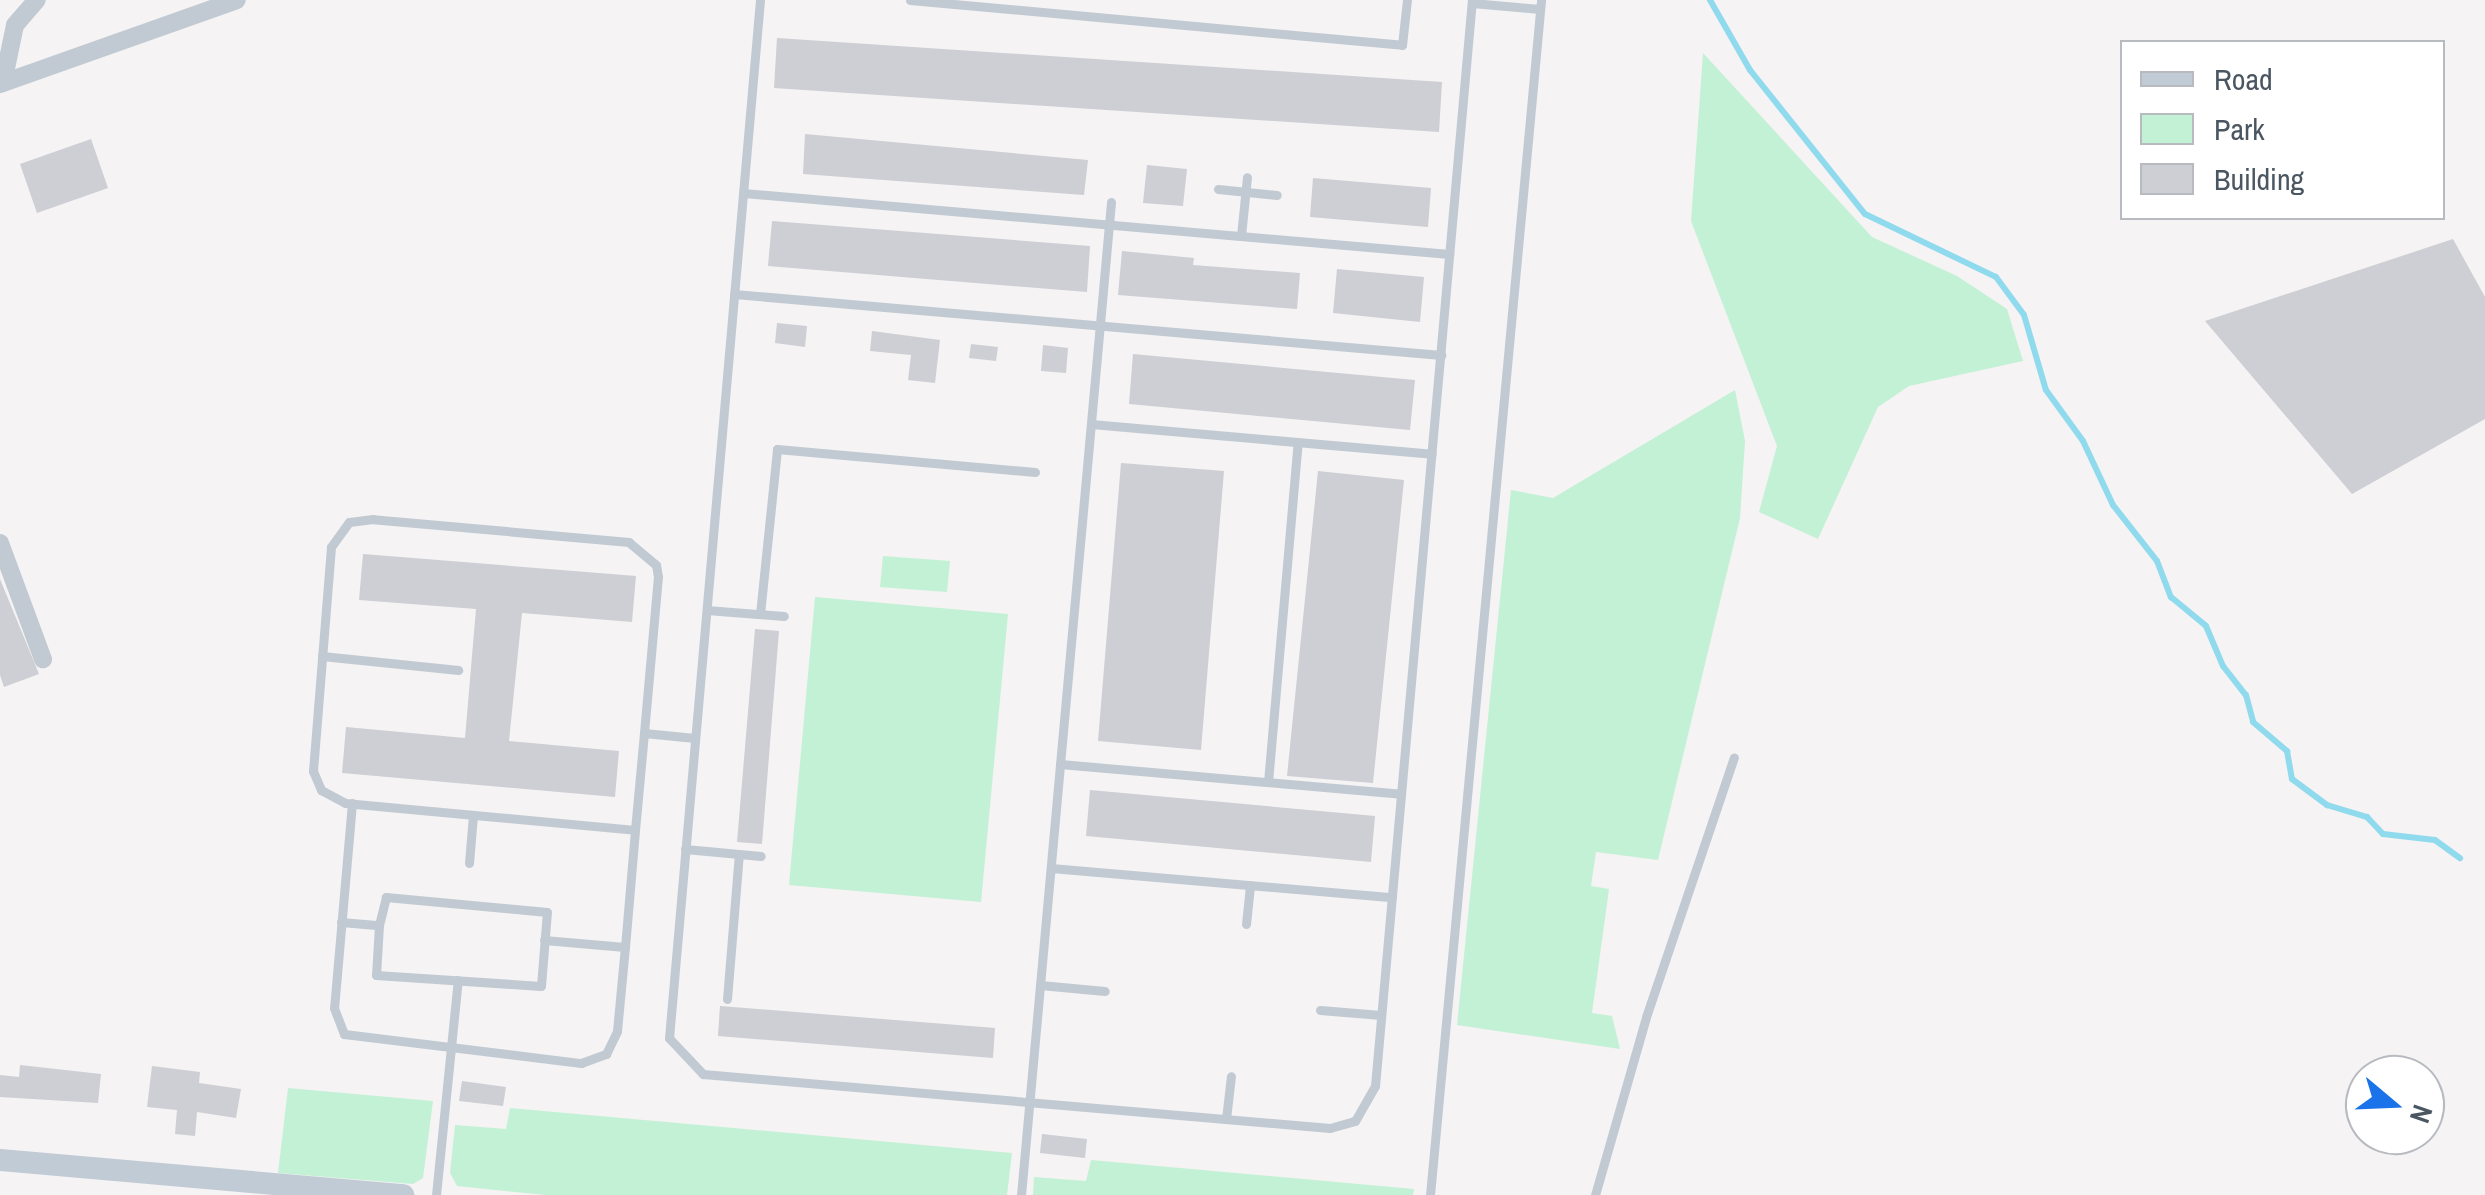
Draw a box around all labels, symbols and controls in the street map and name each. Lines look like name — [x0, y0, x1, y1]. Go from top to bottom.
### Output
legend — [2120, 40, 2445, 220]
text: Road — [2214, 59, 2273, 99]
text: Park — [2214, 109, 2265, 149]
text: Building — [2214, 159, 2304, 199]
north arrow — [2345, 1055, 2445, 1155]
text: N — [2401, 1100, 2442, 1128]

